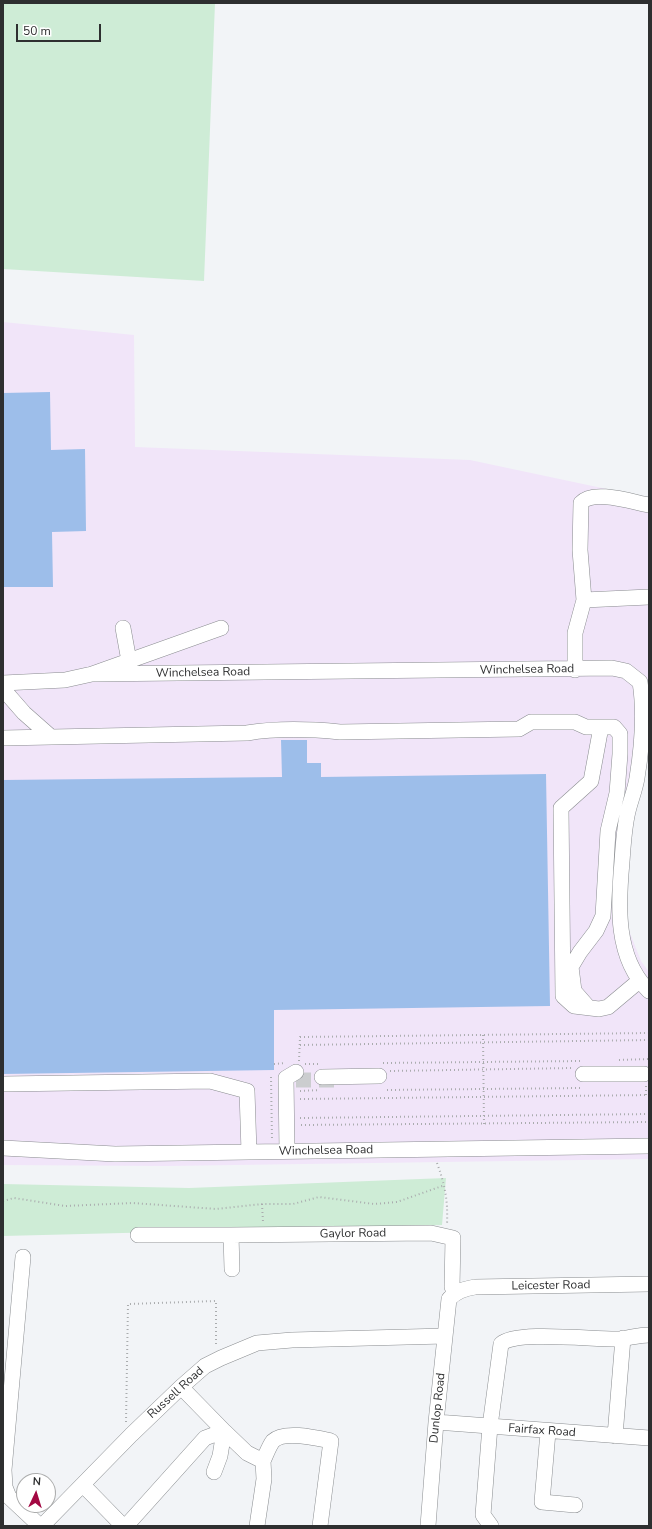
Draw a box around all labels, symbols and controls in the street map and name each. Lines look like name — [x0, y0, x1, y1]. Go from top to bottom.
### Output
scale bar — [18, 16, 103, 42]
text: 50 m — [23, 23, 51, 39]
street label: Winchelsea Road — [480, 662, 574, 678]
street label: Winchelsea Road — [156, 665, 250, 681]
street label: Winchelsea Road — [279, 1143, 373, 1159]
street label: Gaylor Road — [320, 1226, 386, 1242]
street label: Leicester Road — [511, 1278, 591, 1294]
street label: Russell Road — [145, 1364, 207, 1422]
street label: Dunlop Road — [427, 1372, 449, 1444]
street label: Fairfax Road — [508, 1421, 576, 1441]
north arrow — [16, 1473, 56, 1513]
text: N — [32, 1474, 41, 1489]

